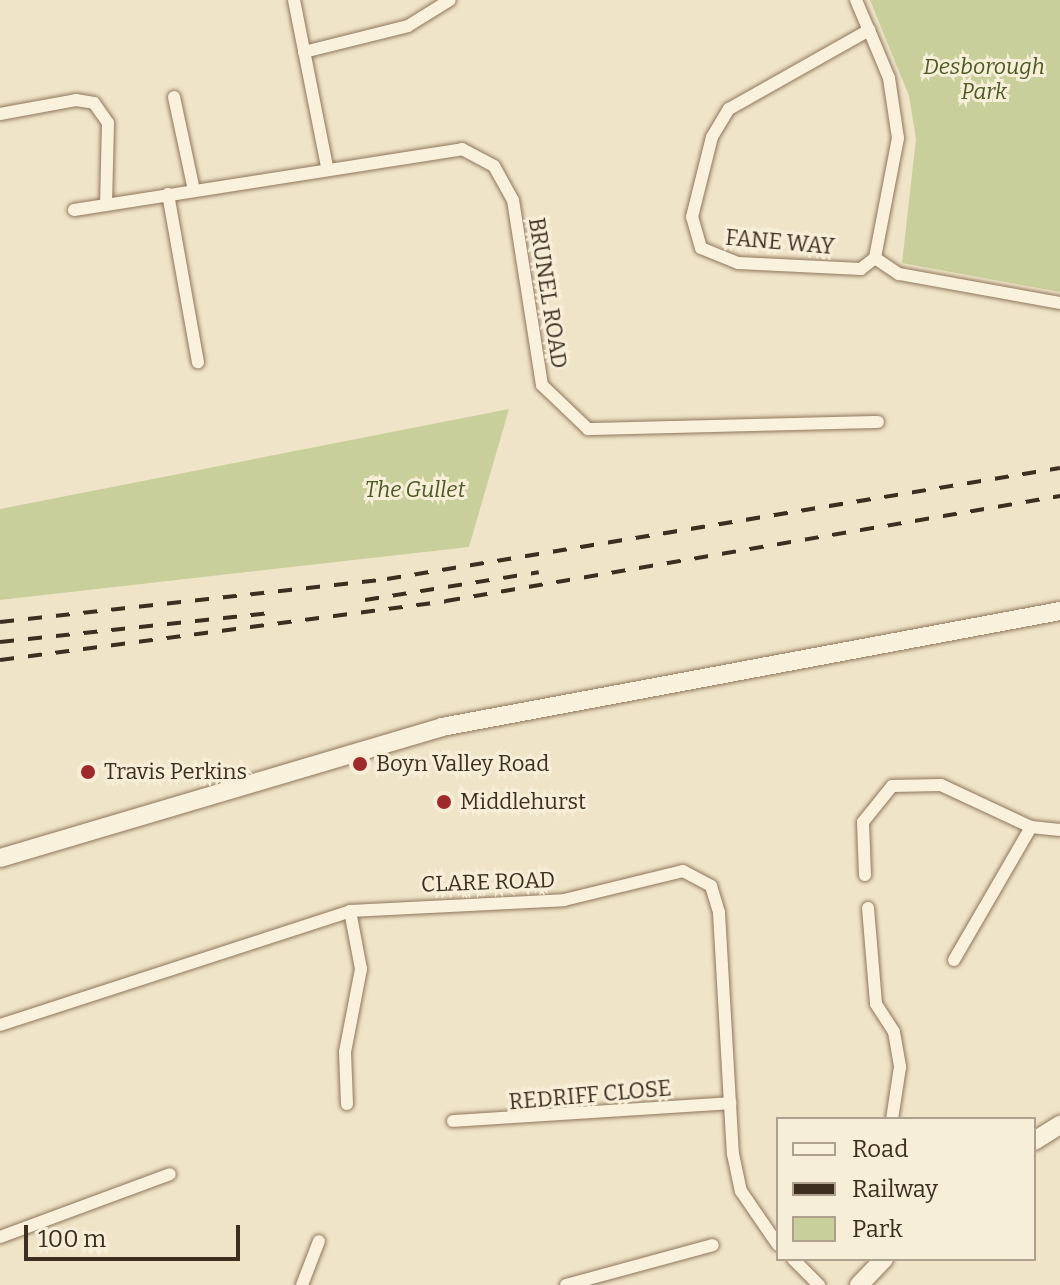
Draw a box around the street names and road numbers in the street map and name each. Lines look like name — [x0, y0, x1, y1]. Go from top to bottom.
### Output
street label: BRUNEL ROAD — [523, 216, 573, 370]
street label: FANE WAY — [724, 224, 836, 260]
street label: CLARE ROAD — [420, 866, 556, 898]
street label: REDRIFF CLOSE — [508, 1075, 672, 1115]

